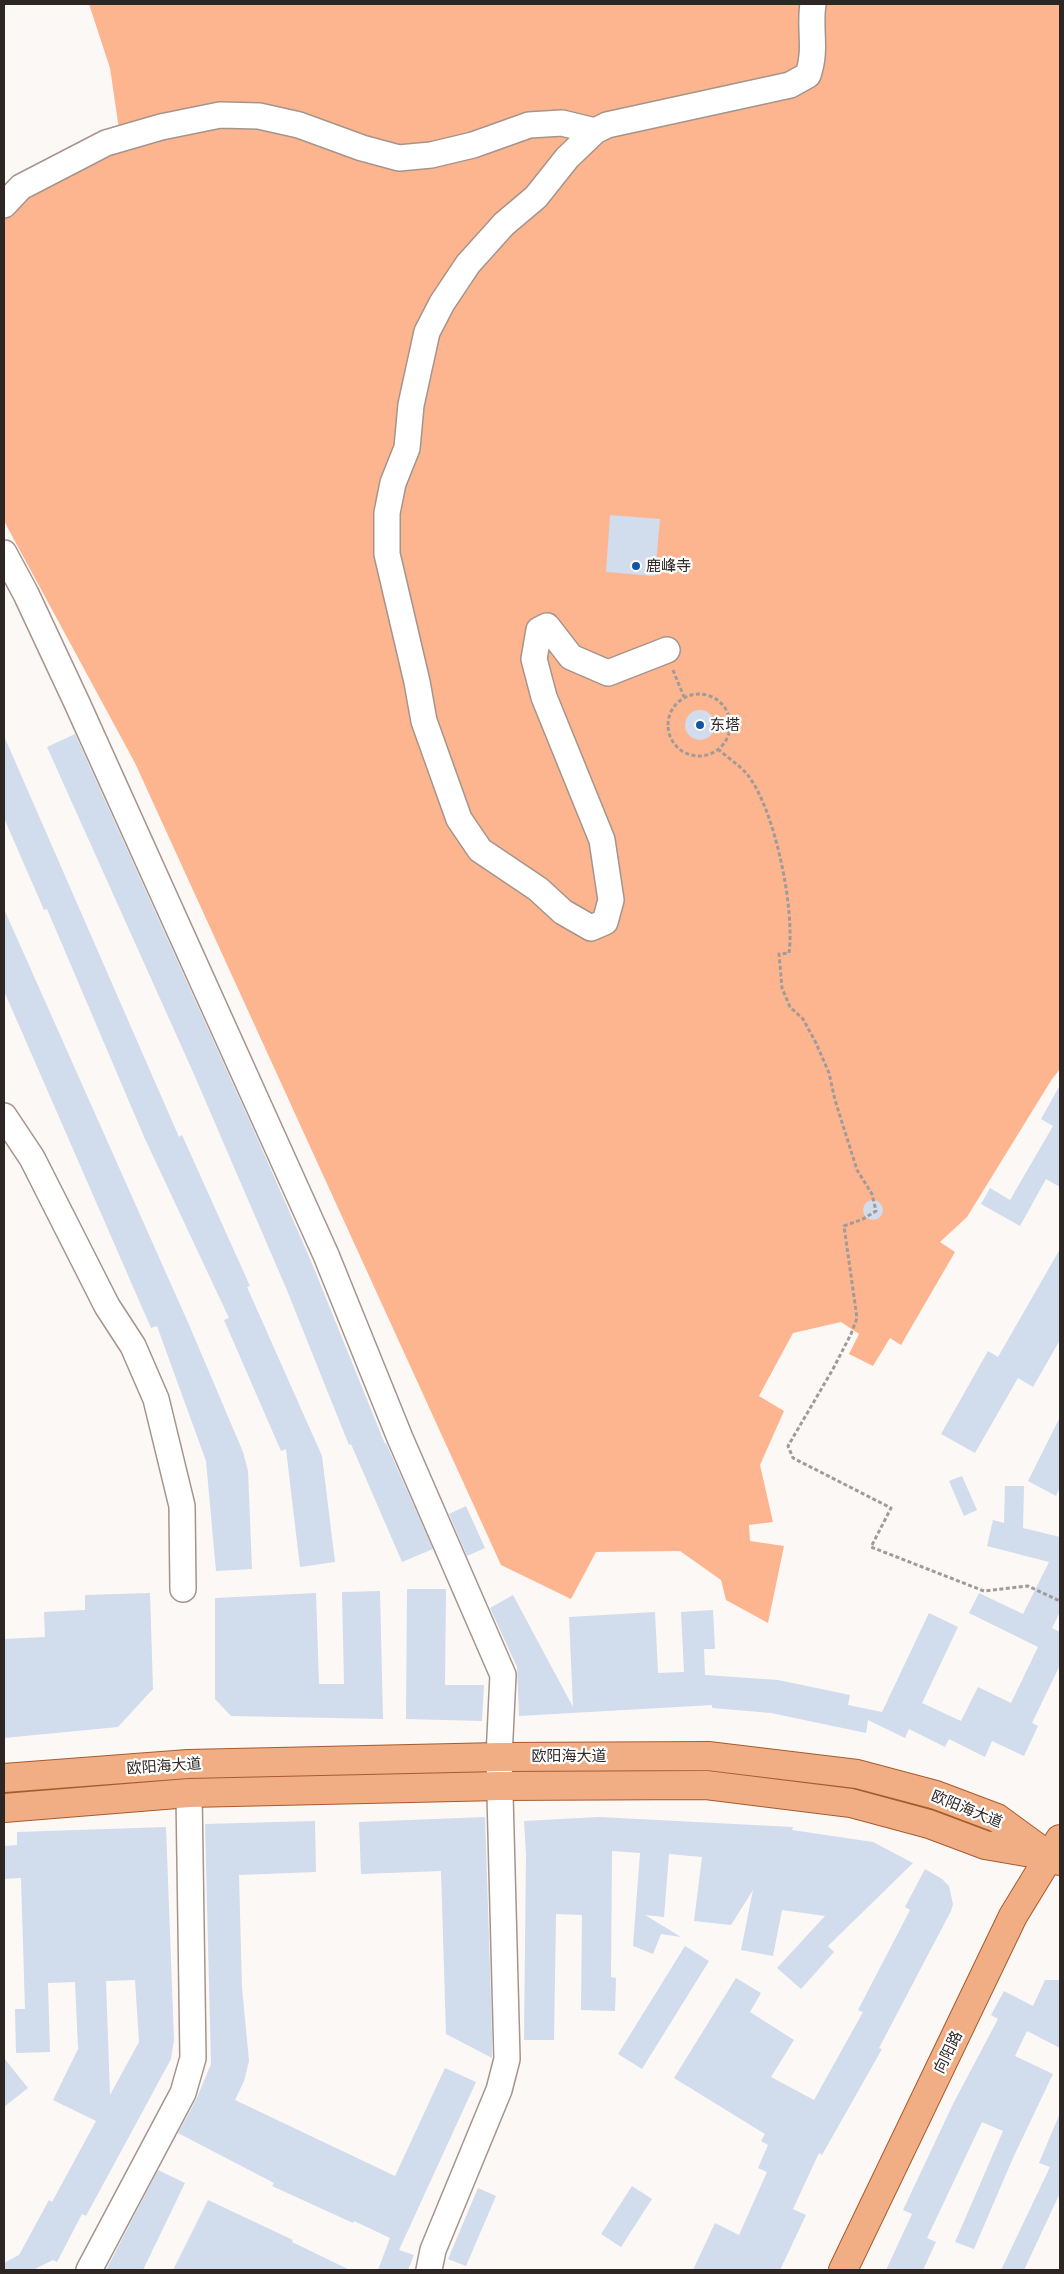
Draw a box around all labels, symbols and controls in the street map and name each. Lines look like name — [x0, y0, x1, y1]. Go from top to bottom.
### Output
place label: 鹿峰寺 — [646, 557, 691, 575]
marker: 鹿峰寺 — [630, 560, 642, 572]
place label: 东塔 — [710, 716, 740, 734]
marker: 东塔 — [694, 719, 706, 731]
street label: 欧阳海大道 — [532, 1747, 606, 1765]
street label: 欧阳海大道 — [126, 1754, 202, 1778]
street label: 欧阳海大道 — [929, 1787, 1005, 1831]
street label: 向阳路 — [930, 2028, 966, 2076]

